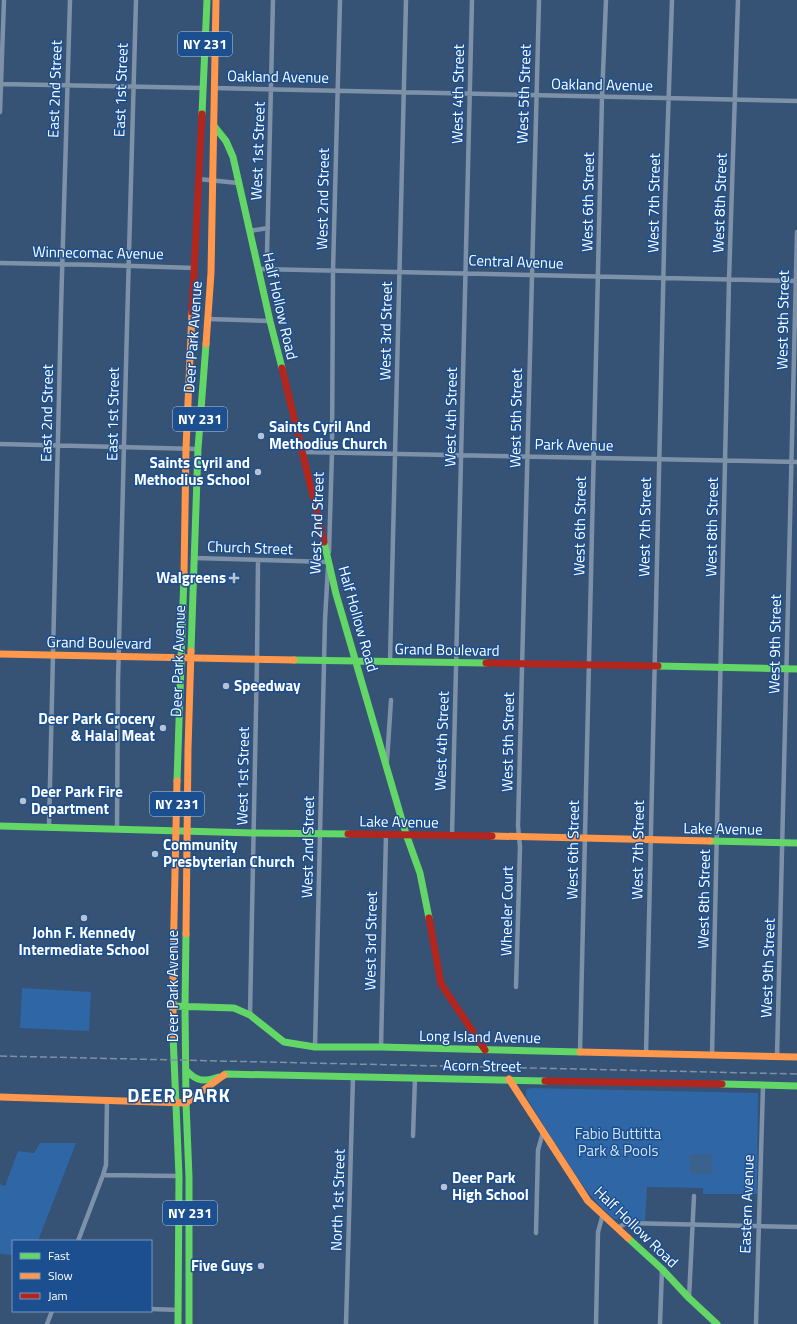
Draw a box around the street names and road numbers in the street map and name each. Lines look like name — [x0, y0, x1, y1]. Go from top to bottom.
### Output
road number: NY 231 — [178, 32, 232, 56]
street label: East 2nd Street — [41, 39, 68, 138]
street label: East 1st Street — [107, 42, 134, 137]
street label: West 4th Street — [445, 43, 470, 144]
street label: West 5th Street — [510, 43, 537, 144]
street label: Oakland Avenue — [227, 64, 329, 89]
street label: Oakland Avenue — [551, 72, 653, 97]
street label: West 1st Street — [244, 101, 271, 201]
street label: West 2nd Street — [310, 147, 335, 250]
street label: West 6th Street — [575, 151, 600, 252]
street label: West 7th Street — [641, 152, 666, 253]
street label: West 8th Street — [706, 152, 733, 253]
street label: Winnecomac Avenue — [32, 240, 164, 265]
street label: Central Avenue — [468, 248, 564, 275]
street label: Half Hollow Road — [257, 250, 304, 362]
street label: West 9th Street — [770, 269, 795, 370]
street label: Deer Park Avenue — [177, 280, 208, 394]
street label: West 3rd Street — [373, 280, 398, 381]
street label: East 2nd Street — [34, 363, 59, 462]
street label: East 1st Street — [100, 366, 125, 461]
street label: West 4th Street — [438, 366, 463, 467]
street label: West 5th Street — [503, 367, 528, 468]
road number: NY 231 — [173, 407, 227, 431]
street label: Park Avenue — [534, 432, 614, 457]
street label: West 2nd Street — [303, 471, 330, 575]
street label: West 6th Street — [567, 475, 592, 576]
street label: West 7th Street — [632, 476, 657, 577]
street label: West 8th Street — [699, 476, 724, 577]
street label: Church Street — [207, 535, 294, 561]
street label: Half Hollow Road — [332, 563, 385, 675]
street label: West 9th Street — [762, 593, 787, 694]
street label: Deer Park Avenue — [164, 604, 191, 717]
street label: Grand Boulevard — [46, 630, 152, 655]
street label: Grand Boulevard — [394, 637, 500, 662]
street label: West 4th Street — [428, 690, 455, 791]
street label: West 5th Street — [495, 691, 520, 792]
street label: West 1st Street — [230, 726, 255, 826]
road number: NY 231 — [150, 792, 204, 816]
street label: West 2nd Street — [295, 795, 320, 898]
street label: West 6th Street — [560, 799, 585, 900]
street label: West 7th Street — [625, 799, 650, 900]
street label: Lake Avenue — [359, 809, 439, 834]
street label: Lake Avenue — [683, 816, 763, 841]
street label: West 8th Street — [691, 848, 716, 949]
street label: Wheeler Court — [494, 865, 519, 956]
street label: West 3rd Street — [358, 890, 383, 991]
street label: West 9th Street — [754, 917, 781, 1018]
street label: Deer Park Avenue — [161, 930, 184, 1042]
street label: Long Island Avenue — [419, 1024, 541, 1049]
street label: Acorn Street — [443, 1053, 522, 1078]
street label: North 1st Street — [324, 1148, 351, 1252]
street label: Eastern Avenue — [733, 1154, 760, 1254]
street label: Half Hollow Road — [589, 1180, 684, 1273]
road number: NY 231 — [163, 1201, 217, 1225]

